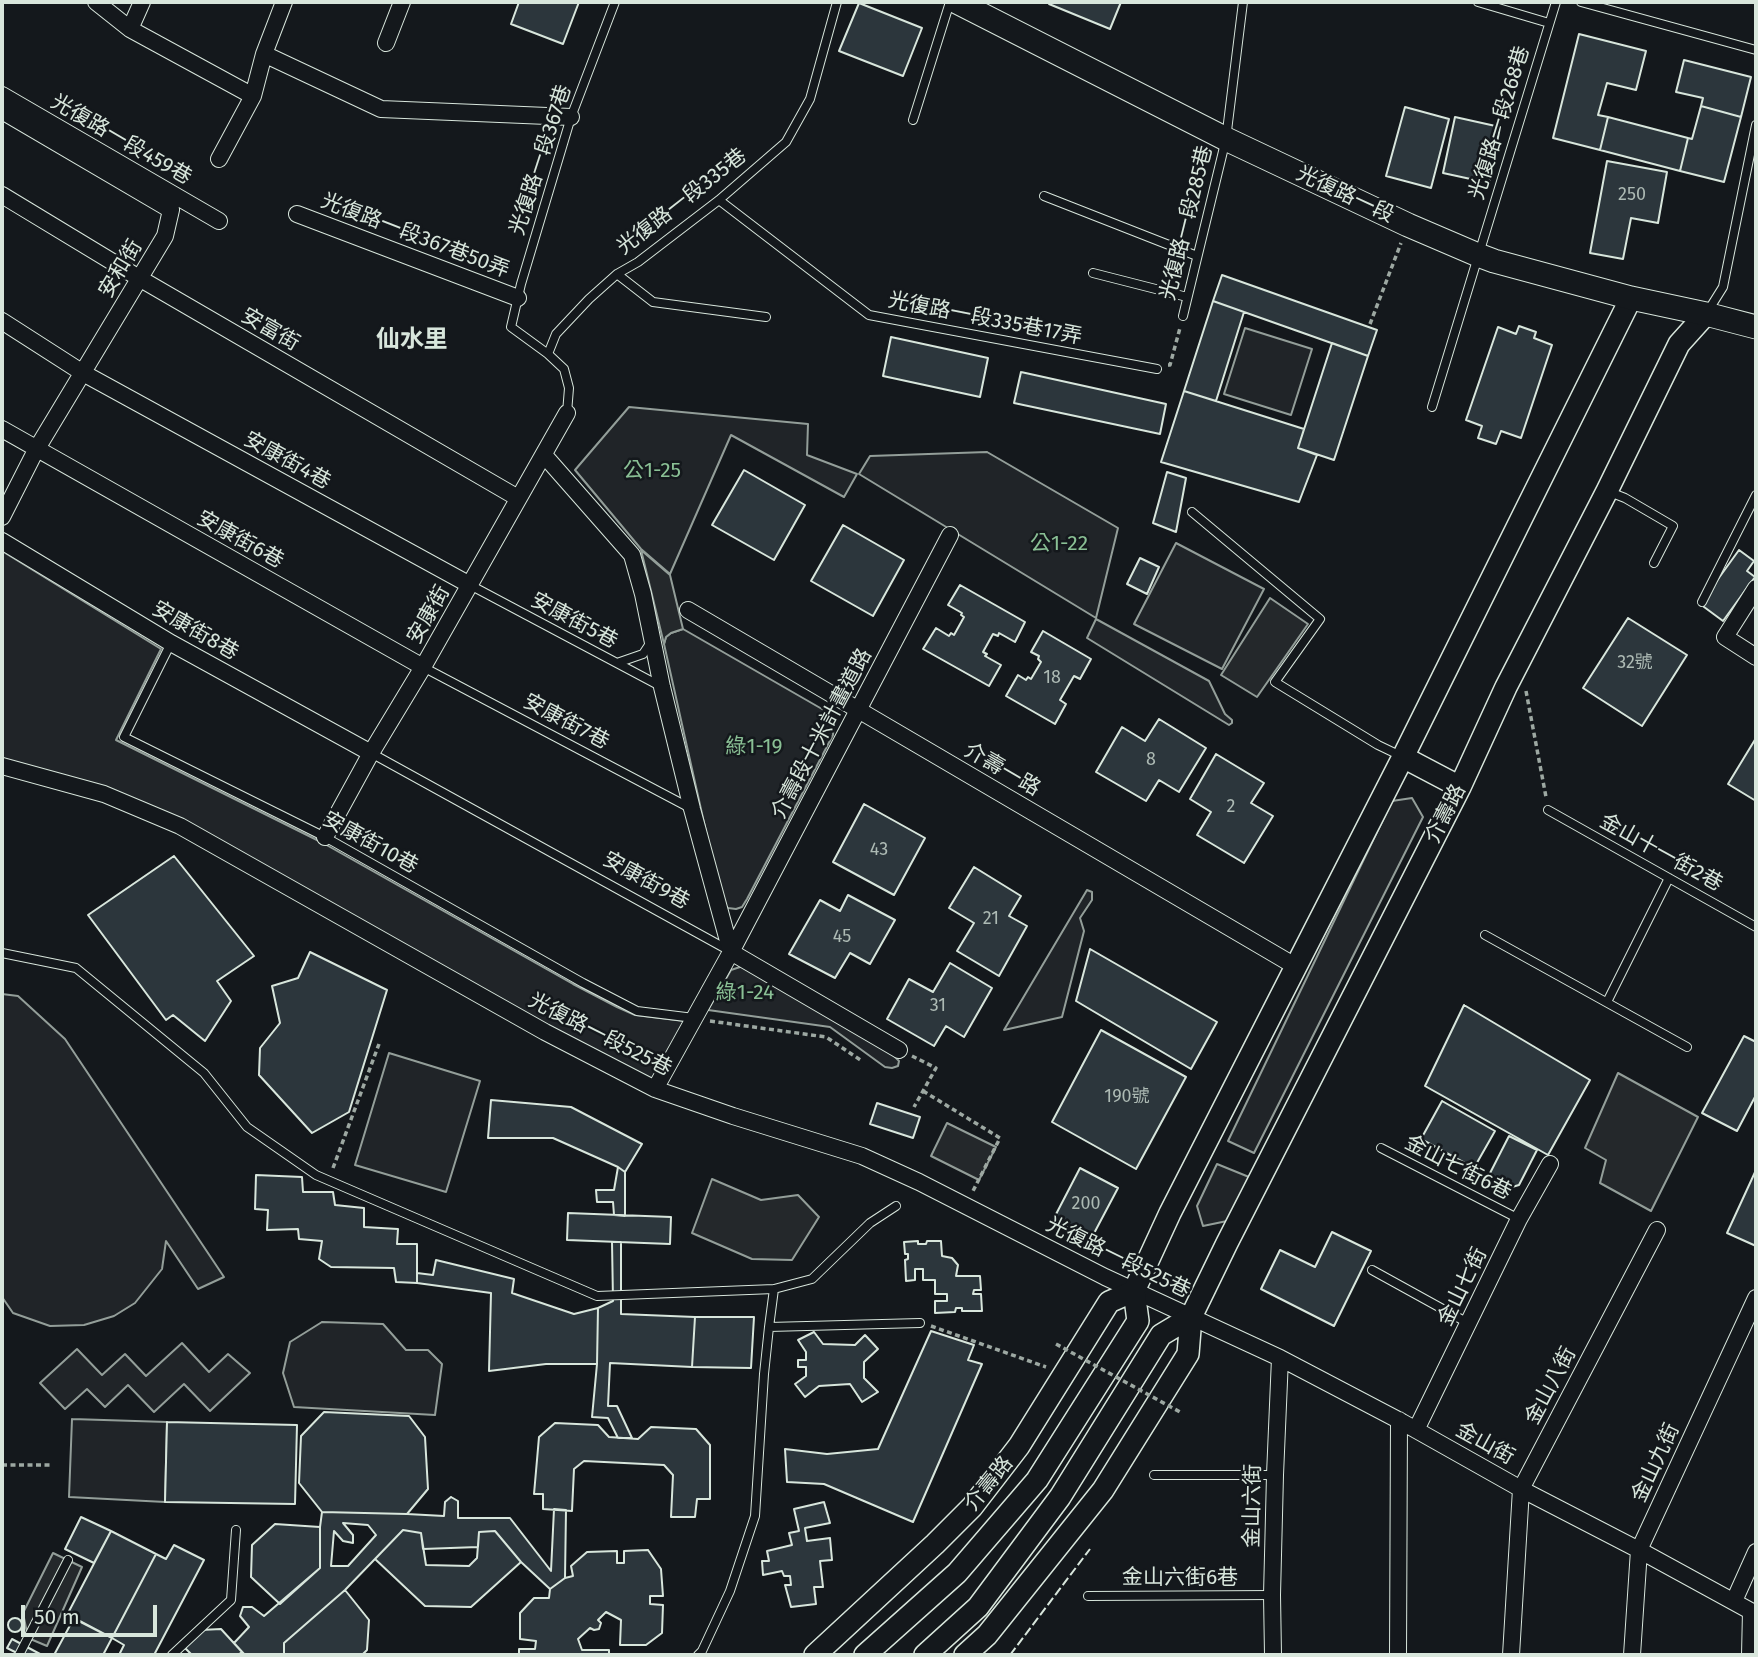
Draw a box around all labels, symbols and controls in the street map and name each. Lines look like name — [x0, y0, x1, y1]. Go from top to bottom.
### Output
street label: 光復路一段268巷 — [1465, 43, 1535, 203]
street label: 光復路一段367巷 — [505, 82, 577, 238]
street label: 光復路一段459巷 — [46, 90, 196, 190]
street label: 光復路一段285巷 — [1156, 143, 1218, 303]
street label: 光復路一段335巷 — [612, 144, 752, 260]
street label: 光復路一段 — [1292, 161, 1398, 229]
house number: 250 — [1618, 184, 1646, 206]
street label: 光復路一段367巷50弄 — [317, 188, 513, 284]
street label: 安和街 — [94, 236, 148, 302]
street label: 光復路一段335巷17弄 — [886, 288, 1084, 350]
street label: 安富街 — [236, 303, 304, 357]
district label: 仙水里 — [376, 326, 448, 354]
street label: 安康街4巷 — [239, 427, 335, 495]
park label: 公1-25 — [623, 458, 681, 484]
street label: 安康街6巷 — [192, 506, 288, 574]
park label: 公1-22 — [1030, 531, 1088, 557]
street label: 安康街 — [402, 581, 456, 649]
street label: 安康街5巷 — [526, 588, 622, 654]
street label: 安康街8巷 — [147, 596, 243, 666]
street label: 介壽段十米計畫道路 — [767, 645, 877, 823]
house number: 32號 — [1617, 652, 1653, 674]
house number: 18 — [1043, 667, 1061, 689]
street label: 安康街7巷 — [519, 689, 613, 755]
park label: 綠1-19 — [725, 734, 783, 760]
street label: 介壽一路 — [959, 738, 1045, 802]
house number: 8 — [1146, 749, 1156, 771]
street label: 介壽路 — [1420, 780, 1472, 848]
house number: 2 — [1227, 796, 1235, 818]
street label: 安康街10巷 — [318, 807, 422, 879]
street label: 金山十一街2巷 — [1595, 809, 1727, 897]
house number: 43 — [870, 839, 888, 861]
street label: 安康街9巷 — [598, 847, 694, 915]
house number: 21 — [983, 908, 999, 930]
house number: 45 — [833, 926, 851, 948]
park label: 綠1-24 — [716, 980, 774, 1006]
street label: 光復路一段525巷 — [524, 988, 676, 1082]
house number: 31 — [930, 995, 946, 1017]
house number: 190號 — [1104, 1086, 1150, 1108]
street label: 金山七街6巷 — [1401, 1130, 1515, 1206]
house number: 200 — [1072, 1193, 1100, 1215]
street label: 光復路一段525巷 — [1042, 1212, 1194, 1304]
street label: 金山七街 — [1433, 1244, 1493, 1330]
street label: 金山八街 — [1520, 1343, 1582, 1429]
street label: 金山街 — [1451, 1418, 1519, 1470]
street label: 金山九街 — [1627, 1420, 1685, 1506]
street label: 介壽路 — [959, 1452, 1019, 1516]
street label: 金山六街 — [1240, 1464, 1266, 1548]
street label: 金山六街6巷 — [1122, 1565, 1238, 1591]
scale bar — [24, 1590, 161, 1634]
text: 50 m — [34, 1604, 80, 1630]

